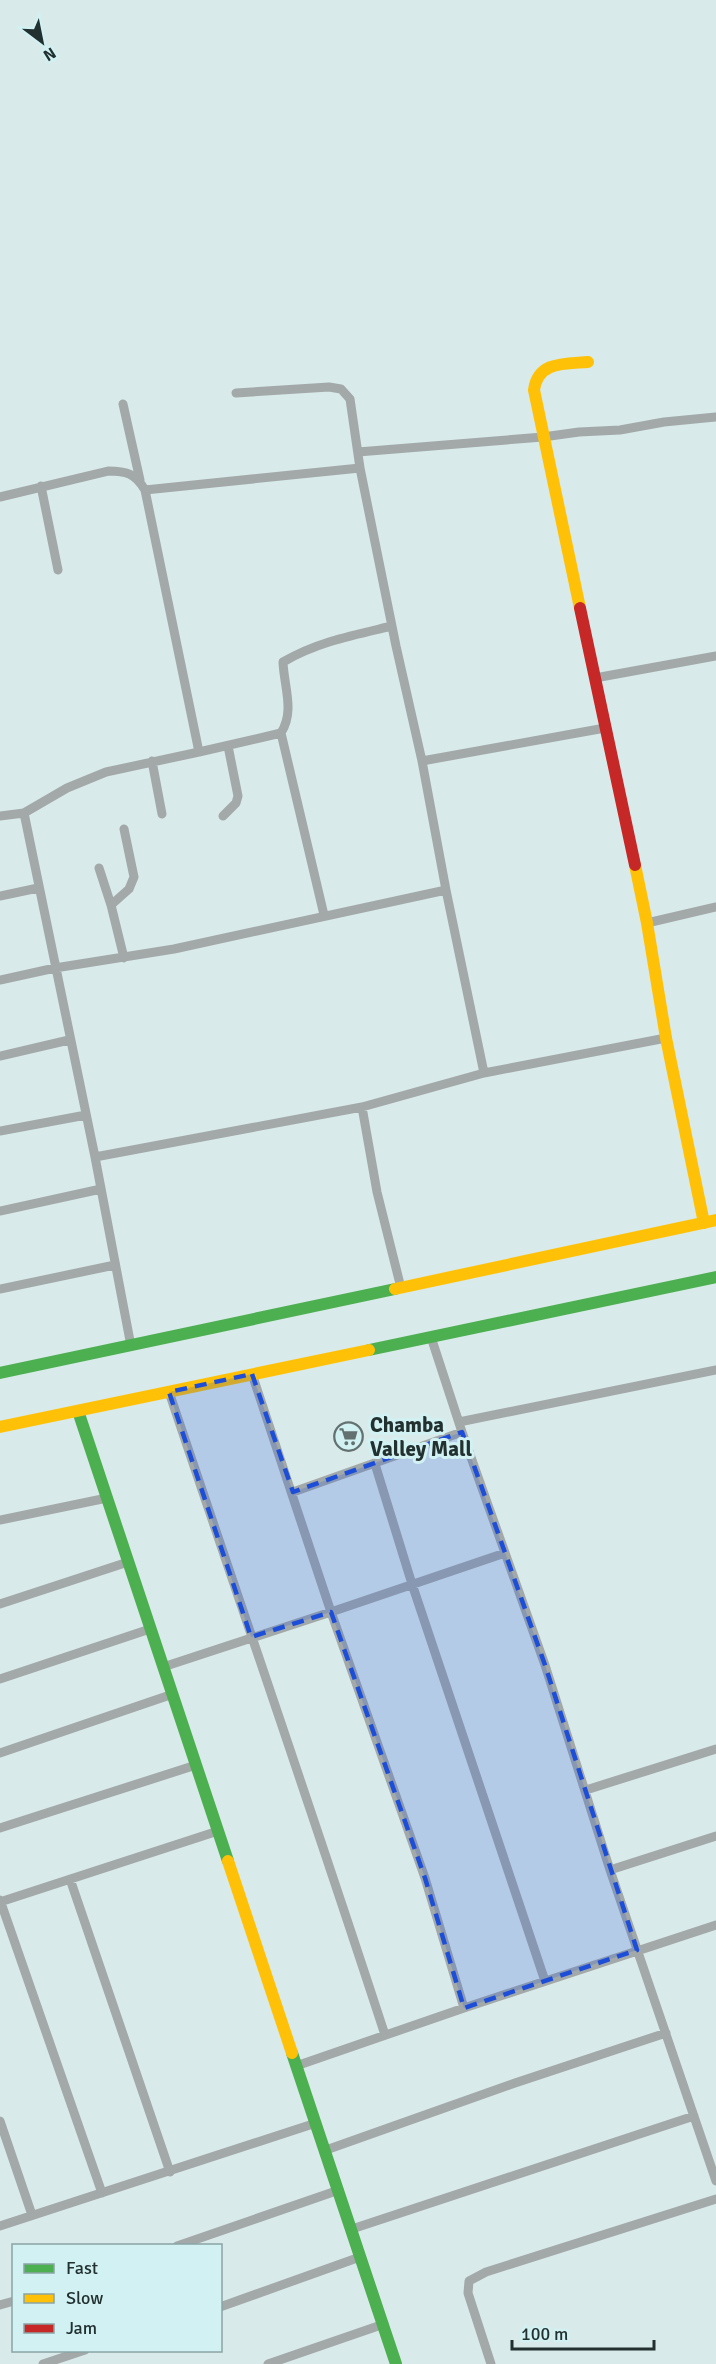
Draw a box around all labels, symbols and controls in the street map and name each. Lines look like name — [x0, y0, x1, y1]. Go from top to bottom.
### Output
north arrow — [12, 12, 72, 72]
text: N — [39, 42, 59, 65]
place label: Chamba Valley Mall — [370, 1412, 472, 1462]
supermarket icon: Chamba Valley Mall — [333, 1421, 365, 1453]
legend — [12, 2244, 222, 2352]
text: Fast — [66, 2257, 98, 2279]
text: Slow — [66, 2287, 103, 2309]
scale bar — [512, 2313, 654, 2351]
text: Jam — [66, 2317, 97, 2339]
text: 100 m — [521, 2323, 568, 2345]

